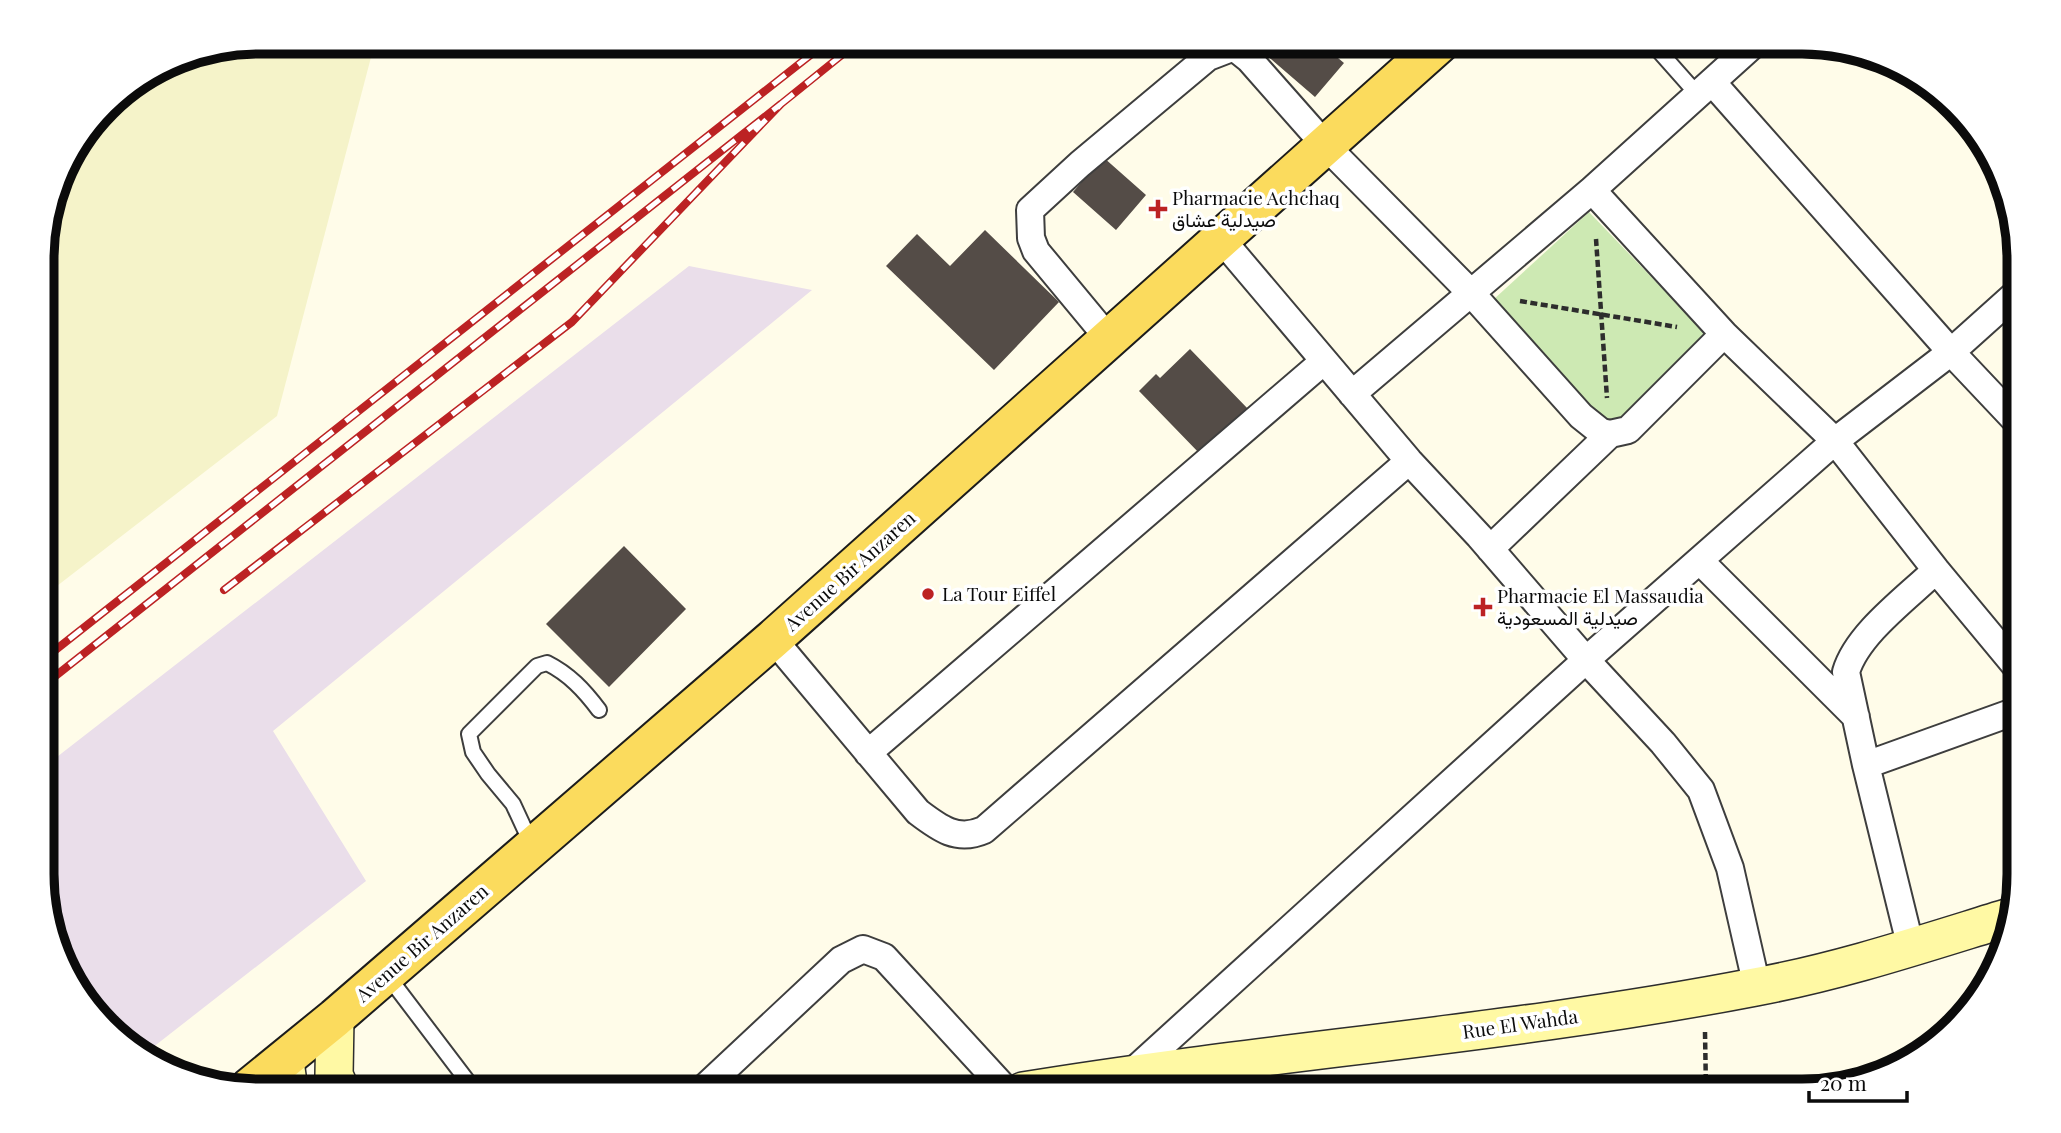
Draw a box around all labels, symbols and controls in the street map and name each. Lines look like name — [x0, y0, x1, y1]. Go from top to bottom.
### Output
place label: Pharmacie Achchaq صيدلية عشاق — [1172, 184, 1340, 232]
marker: Pharmacie Achchaq صيدلية عشاق — [1150, 201, 1166, 217]
street label: Avenue Bir Anzaren — [778, 504, 921, 637]
place label: La Tour Eiffel — [942, 580, 1057, 606]
place label: Pharmacie El Massaudia صيدلية المسعودية — [1497, 582, 1704, 630]
marker: La Tour Eiffel — [920, 586, 936, 602]
marker: Pharmacie El Massaudia صيدلية المسعودية — [1475, 599, 1491, 615]
street label: Avenue Bir Anzaren — [349, 877, 494, 1008]
street label: Rue El Wahda — [1461, 1002, 1580, 1044]
scale bar — [1809, 1060, 1907, 1104]
text: 20 m — [1820, 1068, 1867, 1096]

